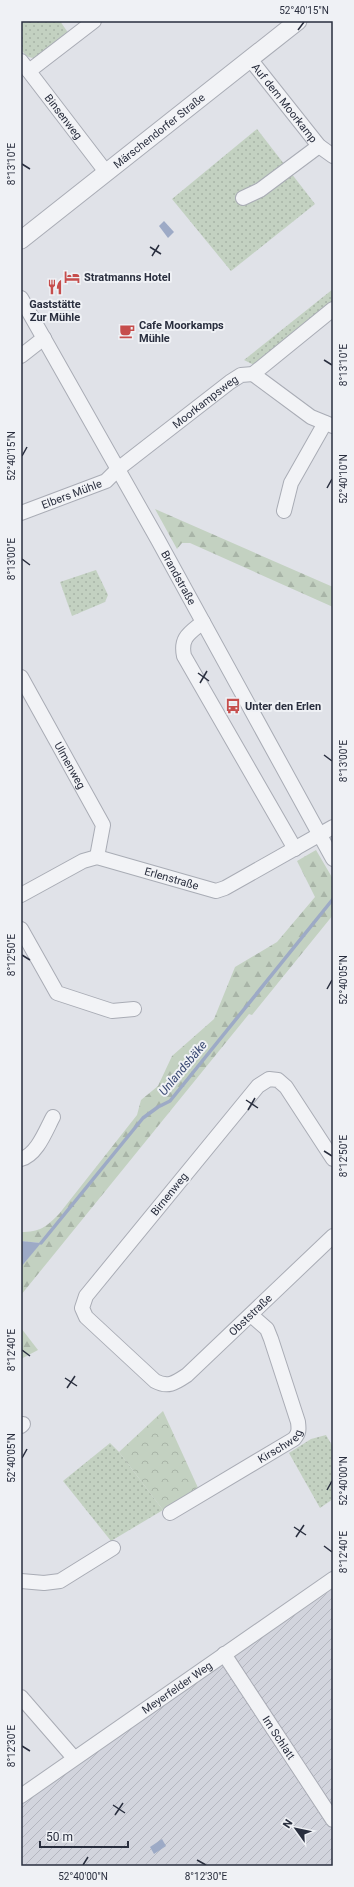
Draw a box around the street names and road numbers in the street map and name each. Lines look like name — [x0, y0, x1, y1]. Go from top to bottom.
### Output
street label: Auf dem Moorkamp — [249, 61, 320, 145]
street label: Märschendorfer Straße — [111, 91, 208, 171]
street label: Binsenweg — [42, 92, 85, 142]
street label: Moorkampsweg — [170, 373, 241, 431]
street label: Elbers Mühle — [40, 477, 104, 512]
street label: Brandstraße — [158, 549, 198, 607]
street label: Ulmenweg — [51, 740, 88, 791]
street label: Erlenstraße — [143, 865, 200, 893]
street label: Birnenweg — [148, 1170, 191, 1218]
street label: Obststraße — [226, 1292, 275, 1339]
street label: Kirschweg — [256, 1428, 305, 1466]
street label: Meyerfelder Weg — [140, 1659, 215, 1717]
street label: Im Schlatt — [259, 1714, 298, 1763]

